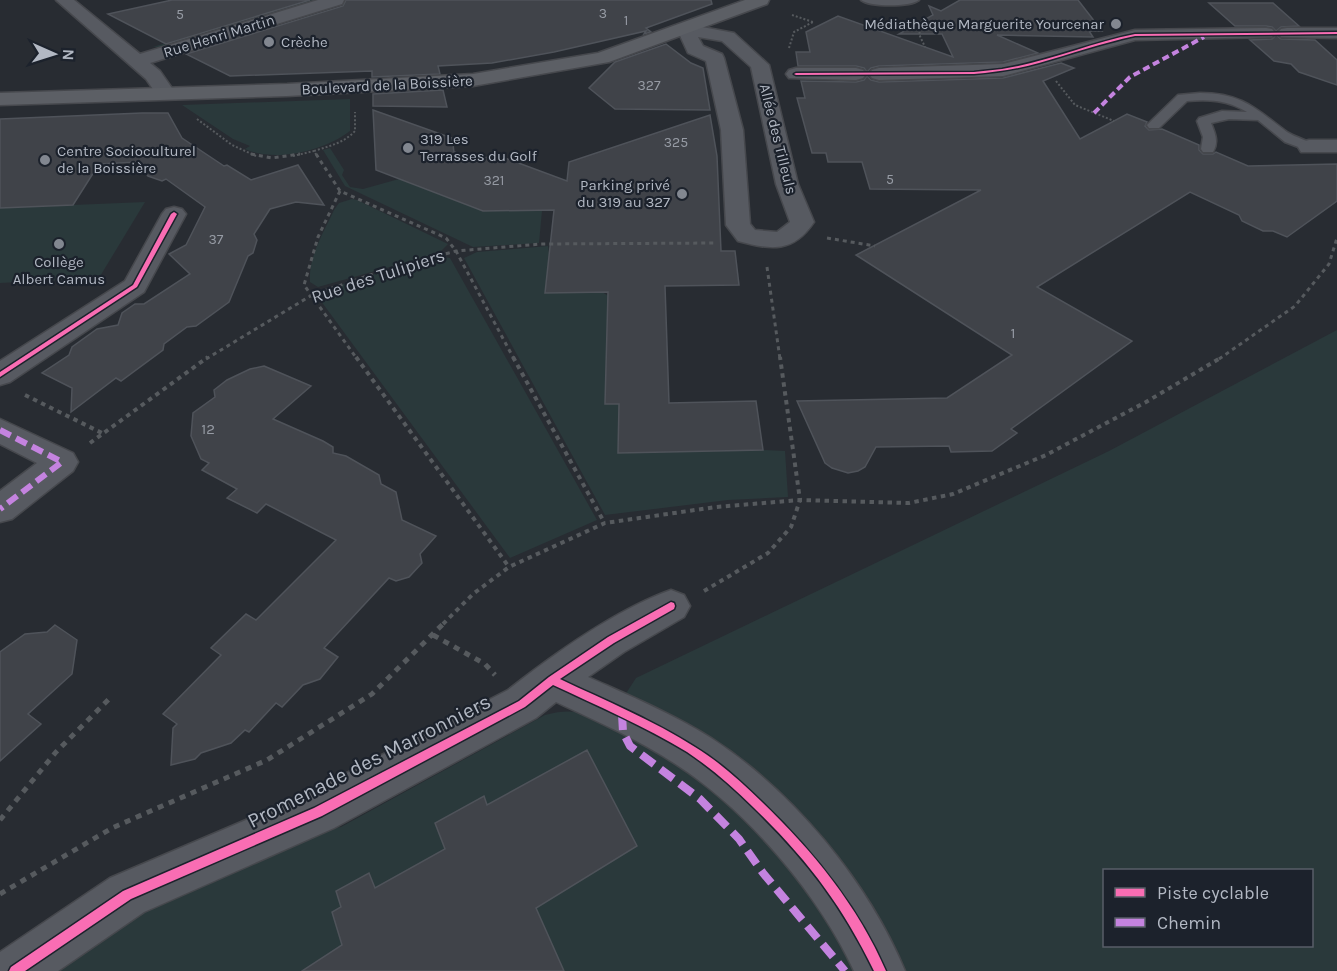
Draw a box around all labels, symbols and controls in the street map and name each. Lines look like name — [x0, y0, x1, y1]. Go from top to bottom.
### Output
house number: 3 — [599, 5, 607, 22]
house number: 5 — [176, 6, 184, 23]
street label: Rue Henri Martin — [161, 11, 277, 61]
house number: 1 — [624, 12, 628, 29]
place label: Médiathèque Marguerite Yourcenar — [864, 15, 1105, 33]
marker: Médiathèque Marguerite Yourcenar — [1109, 17, 1123, 31]
north arrow — [24, 24, 84, 84]
place label: Crèche — [281, 33, 328, 51]
marker: Crèche — [262, 35, 276, 49]
text: N — [59, 49, 78, 61]
street label: Boulevard de la Boissière — [301, 72, 473, 98]
house number: 327 — [638, 77, 661, 94]
street label: Allée des Tilleuls — [756, 82, 800, 196]
place label: 319 Les Terrasses du Golf — [420, 130, 538, 165]
house number: 325 — [664, 134, 688, 151]
marker: 319 Les Terrasses du Golf — [401, 141, 415, 155]
place label: Centre Socioculturel de la Boissière — [57, 142, 196, 177]
marker: Centre Socioculturel de la Boissière — [38, 153, 52, 167]
house number: 5 — [886, 171, 894, 188]
house number: 321 — [483, 172, 505, 189]
place label: Parking privé du 319 au 327 — [577, 176, 670, 211]
marker: Parking privé du 319 au 327 — [675, 187, 689, 201]
house number: 37 — [209, 231, 224, 248]
marker: Collège Albert Camus — [52, 237, 66, 251]
street label: Rue des Tulipiers — [308, 244, 448, 308]
place label: Collège Albert Camus — [13, 253, 105, 288]
house number: 1 — [1011, 324, 1015, 342]
house number: 12 — [201, 420, 215, 438]
street label: Promenade des Marronniers — [243, 689, 495, 833]
legend — [1103, 869, 1313, 947]
text: Piste cyclable — [1157, 882, 1269, 904]
text: Chemin — [1157, 912, 1221, 934]

